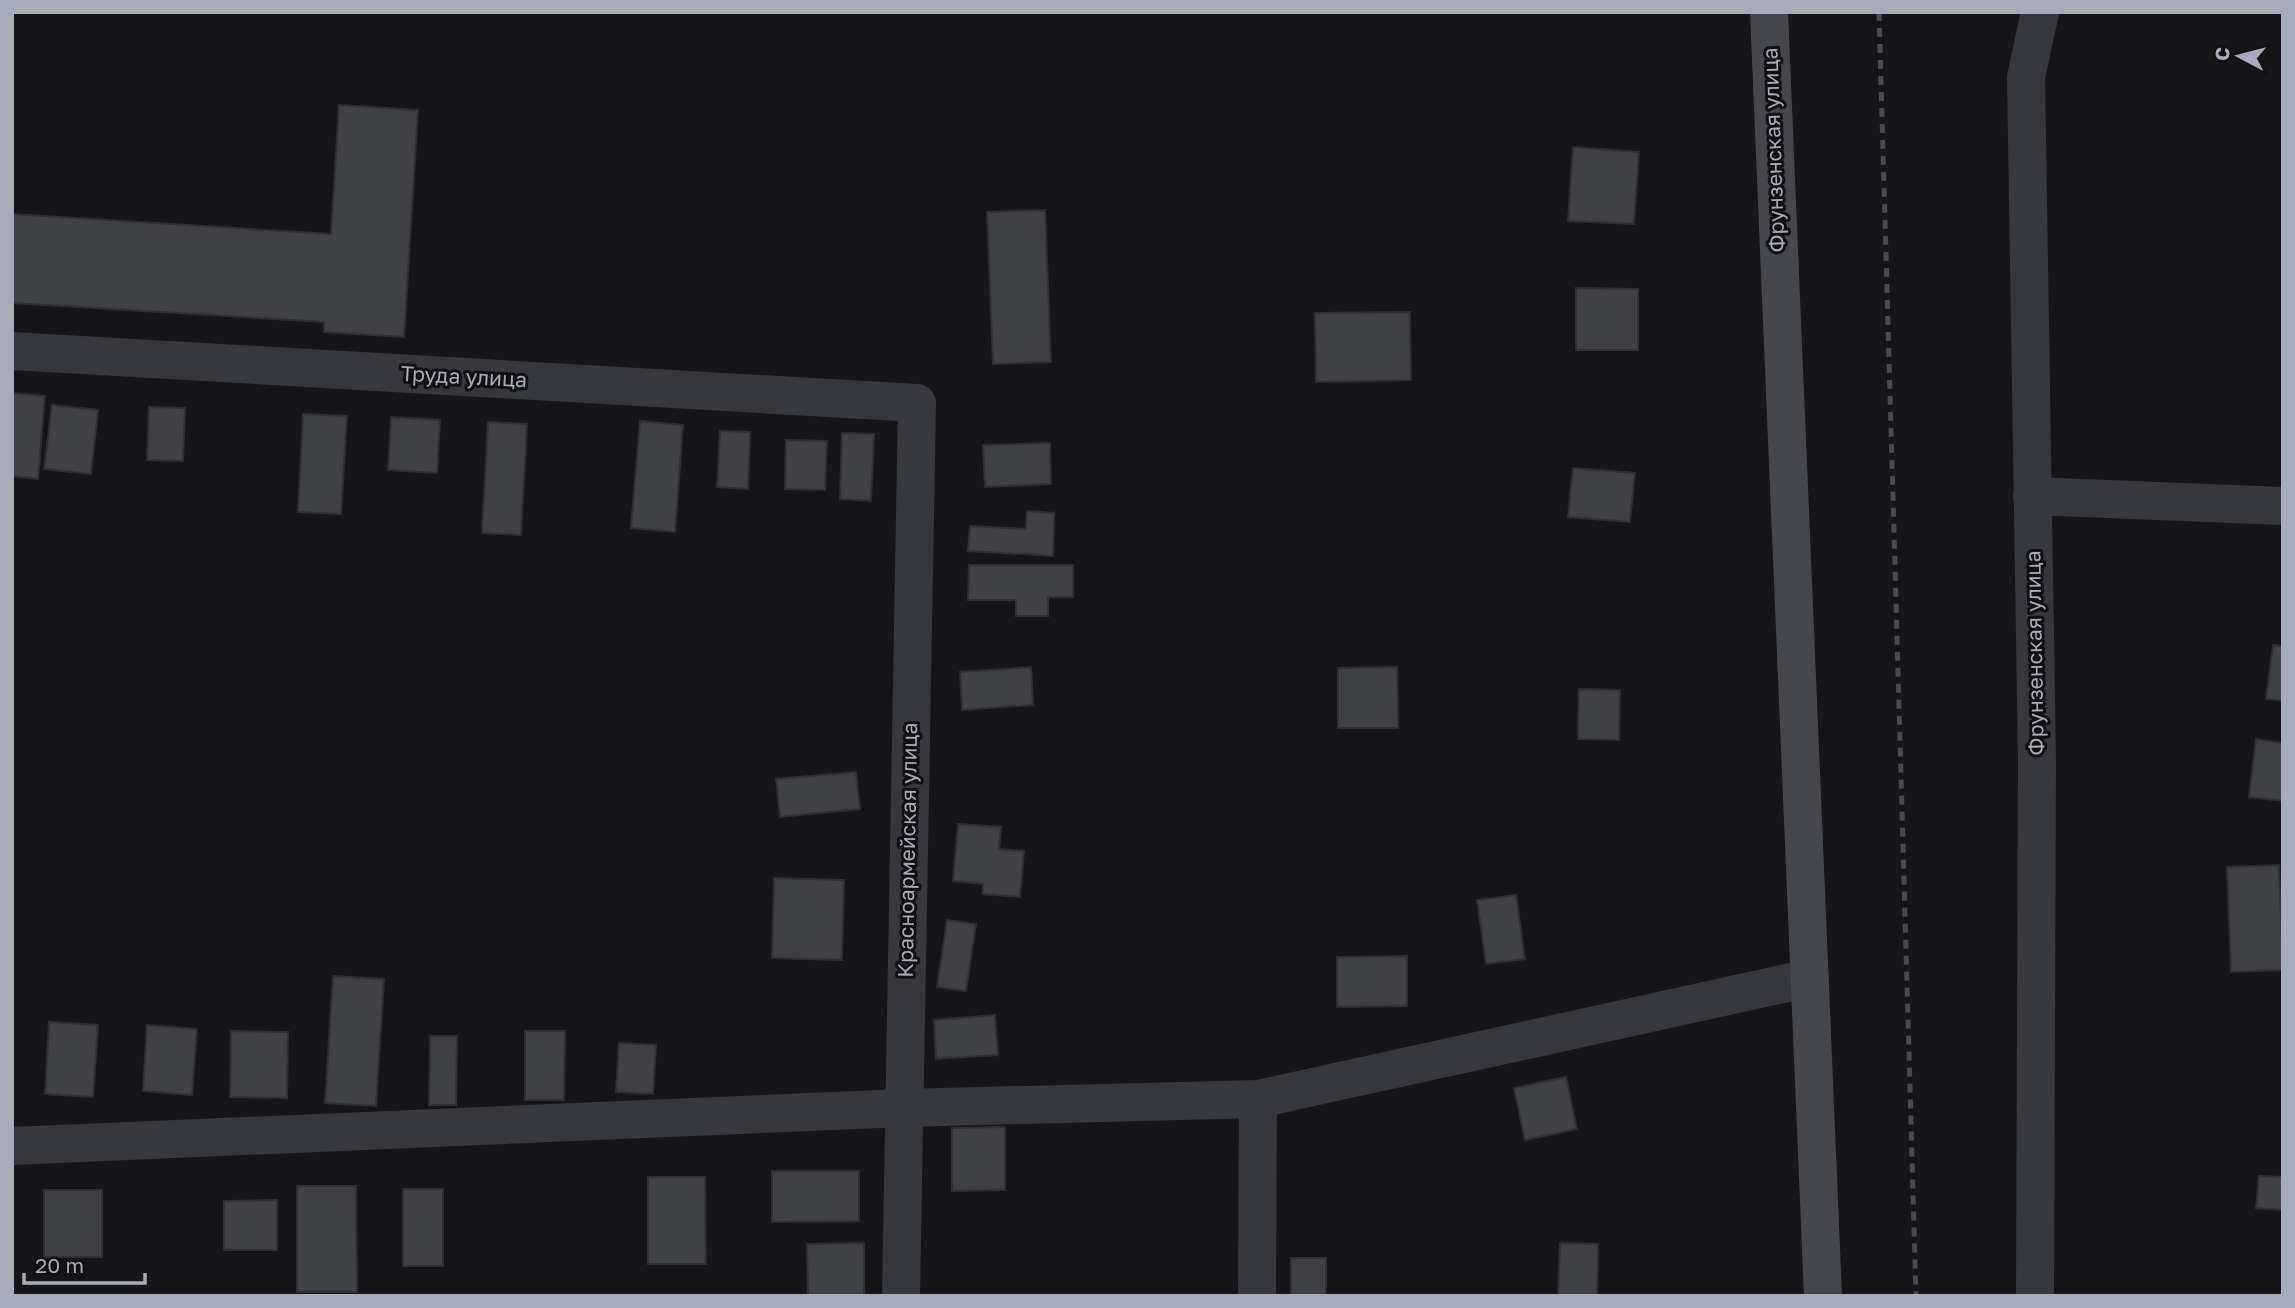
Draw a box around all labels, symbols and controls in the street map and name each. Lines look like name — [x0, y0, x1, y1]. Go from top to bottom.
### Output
north arrow — [2204, 21, 2274, 91]
text: С — [2209, 46, 2234, 62]
street label: Фрунзенская улица — [1756, 47, 1790, 253]
street label: Труда улица — [400, 360, 528, 392]
street label: Фрунзенская улица — [2019, 550, 2049, 756]
street label: Красноармейская улица — [892, 722, 922, 978]
scale bar — [24, 1242, 145, 1286]
text: 20 m — [35, 1252, 84, 1278]

